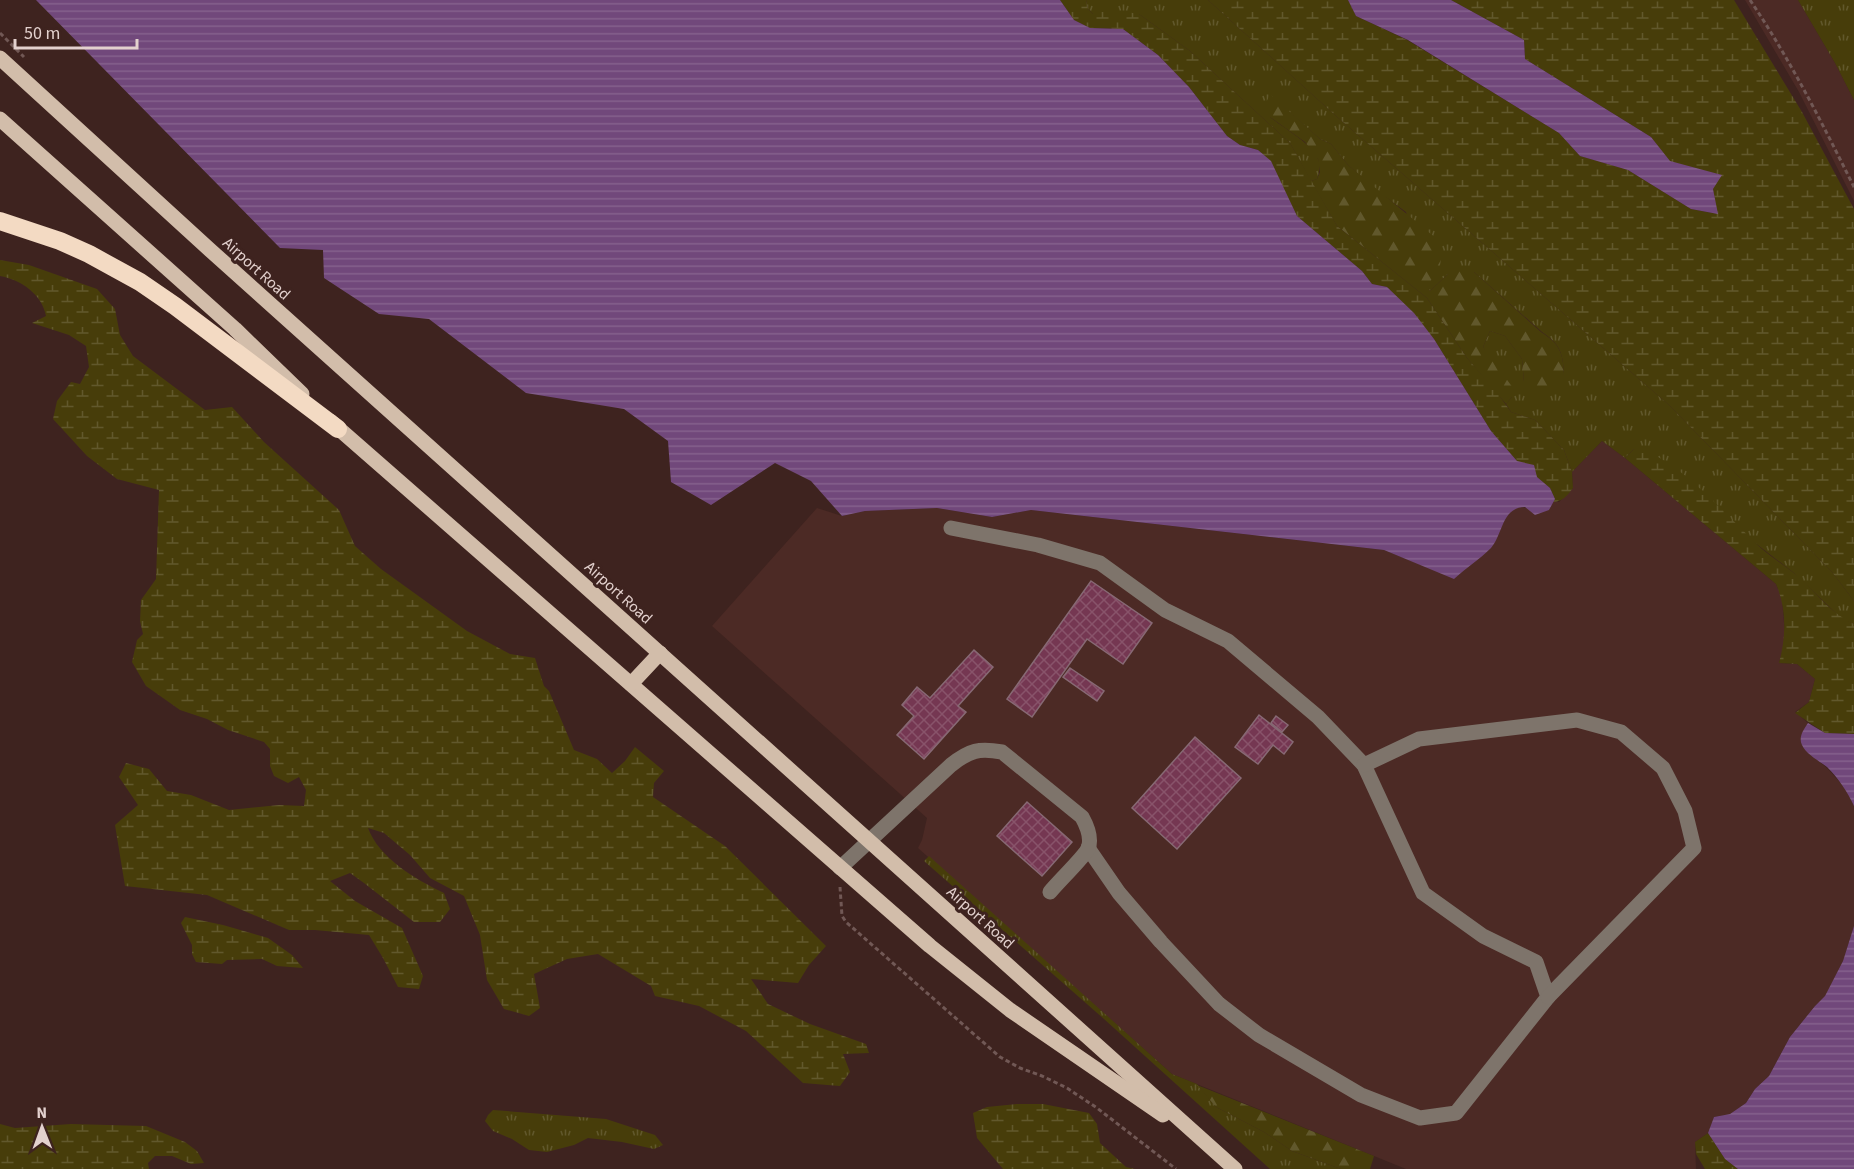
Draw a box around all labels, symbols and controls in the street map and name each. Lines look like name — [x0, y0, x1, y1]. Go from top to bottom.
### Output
scale bar — [15, 12, 136, 50]
text: 50 m — [24, 21, 60, 46]
street label: Airport Road — [218, 232, 295, 305]
street label: Airport Road — [580, 556, 657, 629]
street label: Airport Road — [942, 881, 1019, 954]
north arrow — [12, 1097, 72, 1157]
text: N — [36, 1102, 47, 1124]

